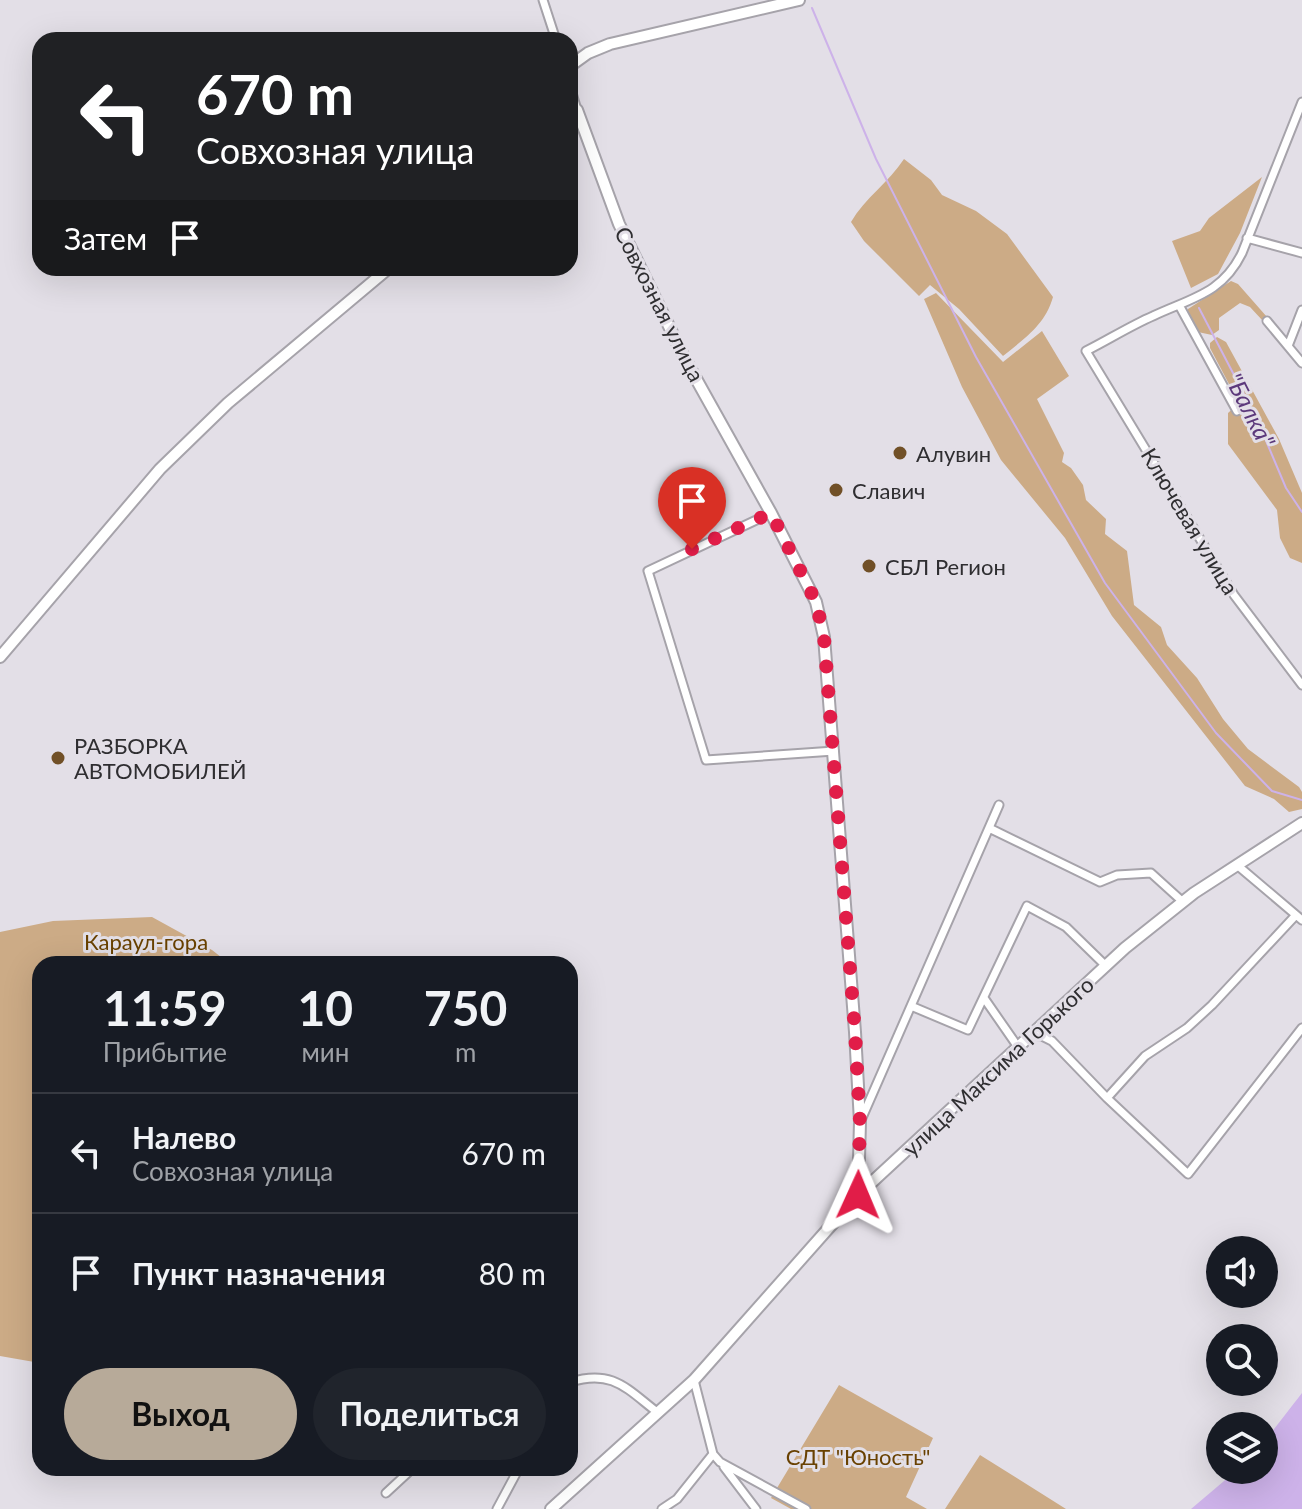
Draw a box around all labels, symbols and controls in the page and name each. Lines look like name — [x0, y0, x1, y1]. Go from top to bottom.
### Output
text: 670 m — [196, 60, 354, 127]
icon: left — [64, 64, 168, 168]
text: Совхозная улица — [196, 128, 474, 172]
icon: arrive — [163, 216, 207, 260]
text: Затем — [64, 220, 147, 256]
street label: Совхозная улица — [609, 222, 711, 386]
water label: "Балка" — [1220, 368, 1282, 452]
place label: Алувин — [916, 440, 991, 467]
street label: Ключевая улица — [1136, 443, 1244, 599]
marker: Алувин — [891, 444, 909, 462]
pin — [658, 467, 726, 549]
place label: Славич — [852, 477, 925, 504]
icon: arrive — [670, 479, 714, 523]
marker: Славич — [827, 481, 845, 499]
place label: СБЛ Регион — [885, 553, 1006, 580]
marker: СБЛ Регион — [860, 557, 878, 575]
place label: РАЗБОРКА АВТОМОБИЛЕЙ — [74, 732, 247, 784]
marker: РАЗБОРКА АВТОМОБИЛЕЙ — [49, 749, 67, 767]
park label: Караул-гора — [84, 928, 208, 955]
street label: улица Максима Горького — [897, 971, 1099, 1161]
text: 11:59 — [103, 979, 227, 1036]
text: 10 — [298, 979, 353, 1036]
text: 750 — [424, 979, 507, 1036]
text: Прибытие — [103, 1036, 227, 1068]
text: мин — [301, 1036, 349, 1068]
text: m — [455, 1036, 476, 1068]
text: Налево — [132, 1119, 236, 1155]
icon: left — [64, 1131, 108, 1175]
text: 670 m — [461, 1135, 546, 1171]
position arrow — [816, 1153, 900, 1237]
text: Совхозная улица — [132, 1155, 333, 1187]
map controls — [1206, 1236, 1278, 1484]
button: sound — [1206, 1236, 1278, 1308]
icon: arrive — [64, 1251, 108, 1295]
text: Пункт назначения — [132, 1255, 386, 1291]
text: 80 m — [479, 1255, 546, 1291]
button: search — [1206, 1324, 1278, 1396]
button: Выход — [64, 1368, 297, 1460]
button: Поделиться — [313, 1368, 546, 1460]
button: layers — [1206, 1412, 1278, 1484]
park label: СДТ "Юность" — [786, 1443, 930, 1470]

